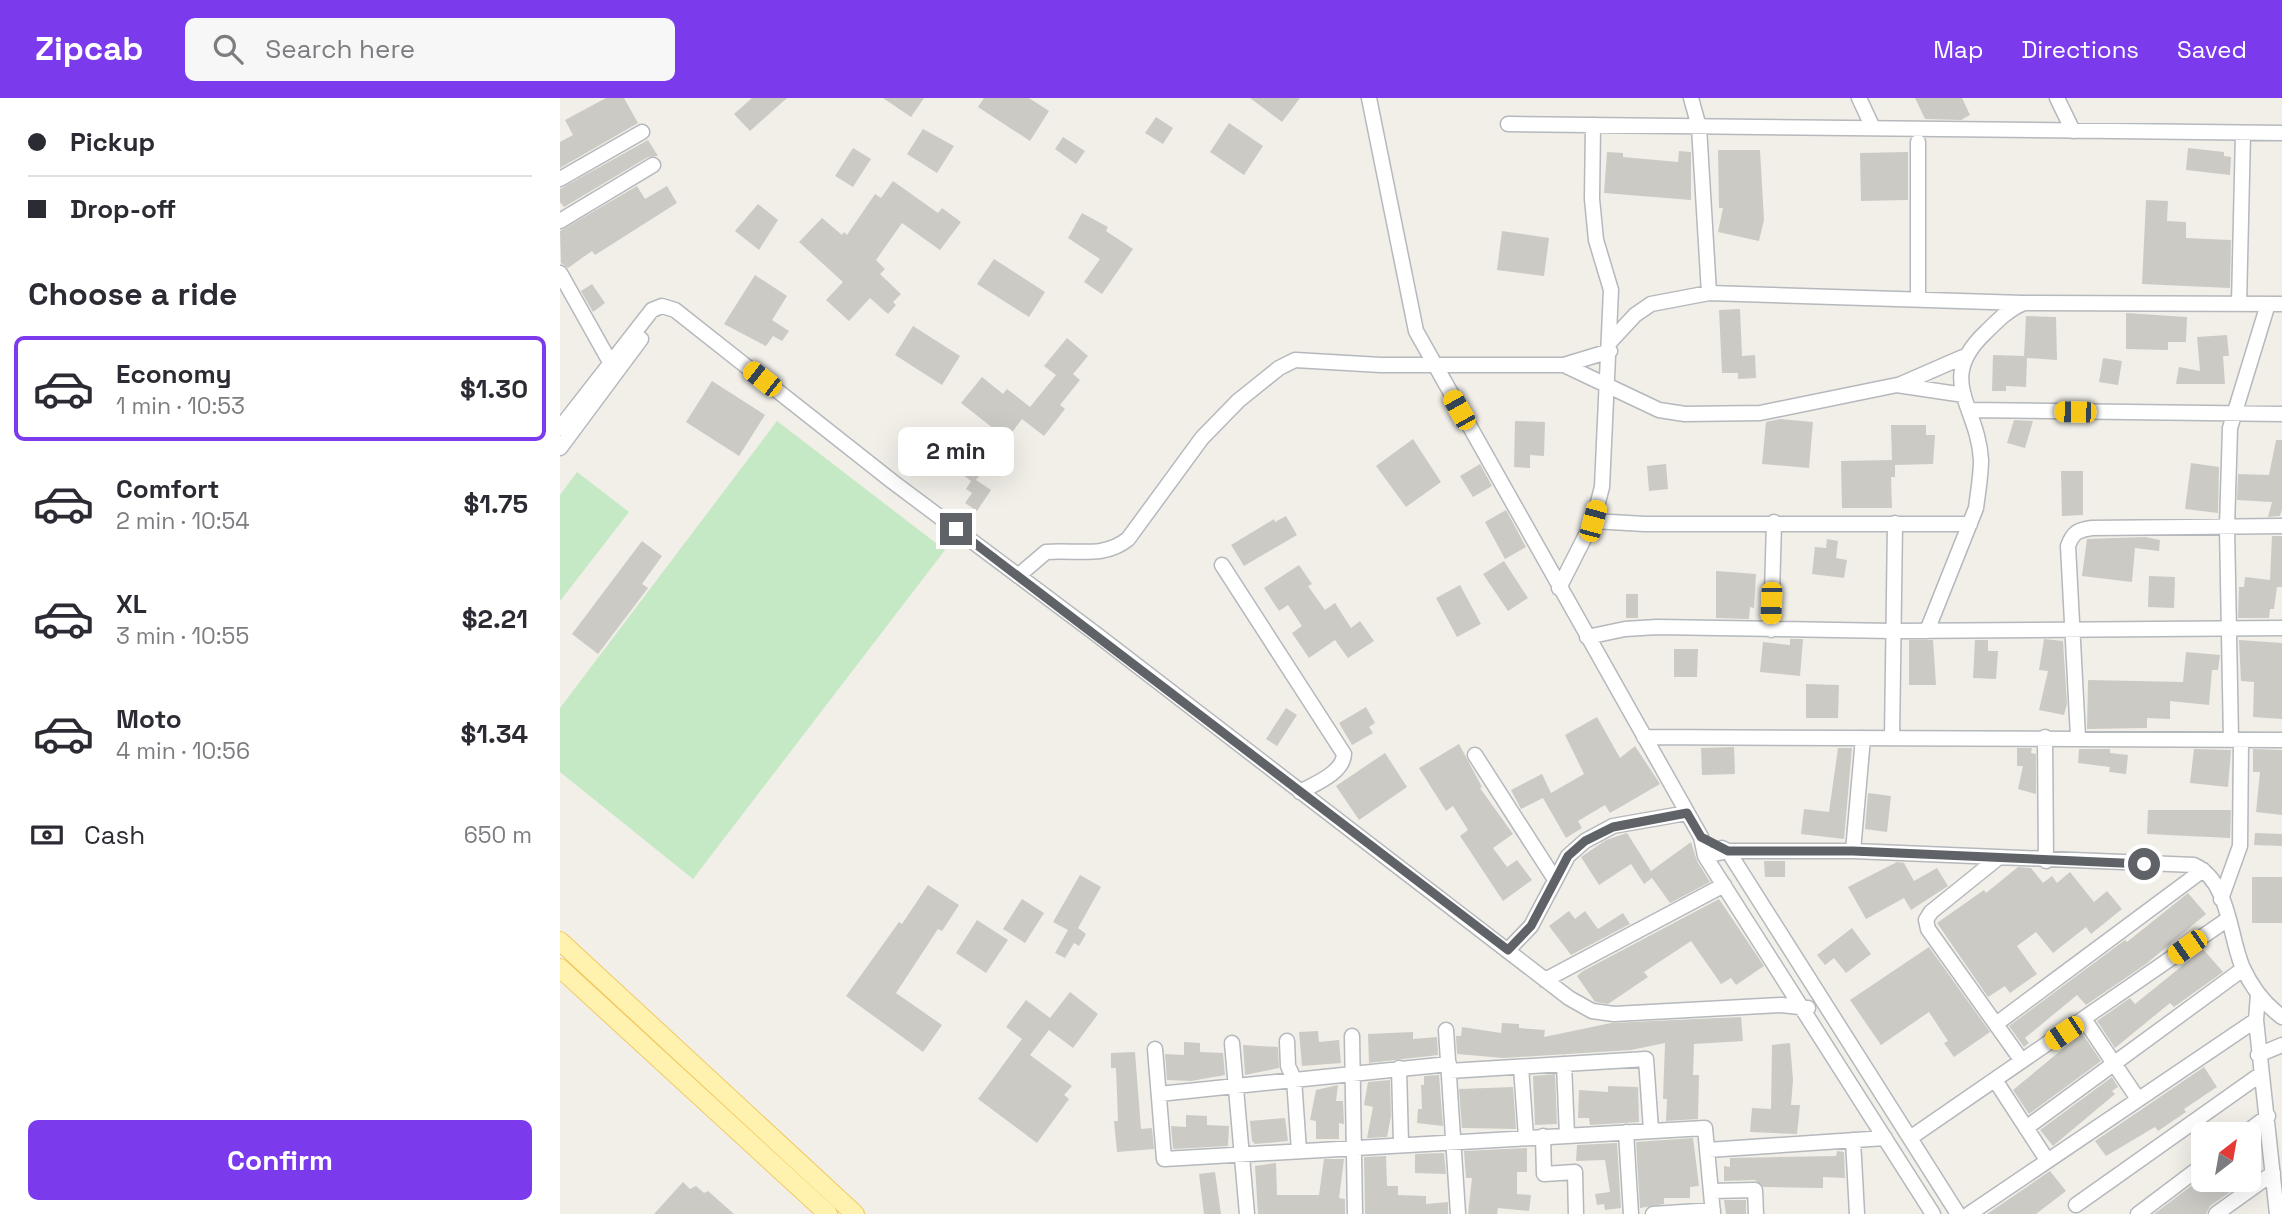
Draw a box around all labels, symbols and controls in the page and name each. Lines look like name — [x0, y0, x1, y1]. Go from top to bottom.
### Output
search box — [185, 18, 675, 81]
text: Zipcab — [35, 28, 143, 70]
icon: search — [209, 30, 247, 68]
text: Search here — [265, 32, 415, 66]
text: Map — [1933, 34, 1983, 65]
text: Directions — [2021, 34, 2139, 65]
text: Saved — [2177, 34, 2247, 65]
text: Pickup — [70, 125, 155, 159]
text: Drop-off — [70, 192, 176, 226]
text: Choose a ride — [28, 274, 238, 314]
icon: car — [32, 357, 95, 420]
text: Economy — [116, 357, 232, 391]
car — [739, 358, 786, 400]
text: $1.30 — [460, 372, 528, 406]
car — [1440, 387, 1479, 433]
text: 1 min · 10:53 — [116, 391, 245, 421]
car — [2054, 401, 2097, 423]
callout: 2 min — [898, 428, 1014, 476]
text: 2 min — [926, 436, 986, 466]
icon: car — [32, 472, 95, 535]
text: Comfort — [116, 472, 219, 506]
text: $1.75 — [464, 487, 528, 521]
car — [1578, 498, 1609, 544]
text: 2 min · 10:54 — [116, 506, 250, 536]
route end — [940, 513, 972, 545]
car — [1760, 582, 1783, 624]
icon: car — [32, 587, 95, 650]
text: XL — [116, 587, 147, 621]
text: $2.21 — [462, 602, 528, 636]
text: 3 min · 10:55 — [116, 621, 249, 651]
icon: car — [32, 702, 95, 765]
text: Moto — [116, 702, 182, 736]
text: $1.34 — [460, 717, 528, 751]
text: 4 min · 10:56 — [116, 736, 250, 766]
icon: cash — [28, 816, 66, 854]
text: Cash — [84, 818, 145, 852]
text: 650 m — [464, 820, 532, 850]
route start — [2128, 848, 2160, 880]
car — [2164, 926, 2211, 968]
car — [2041, 1013, 2088, 1053]
button: Confirm — [28, 1120, 532, 1200]
north arrow — [2191, 1122, 2261, 1192]
map controls — [2191, 1122, 2261, 1192]

